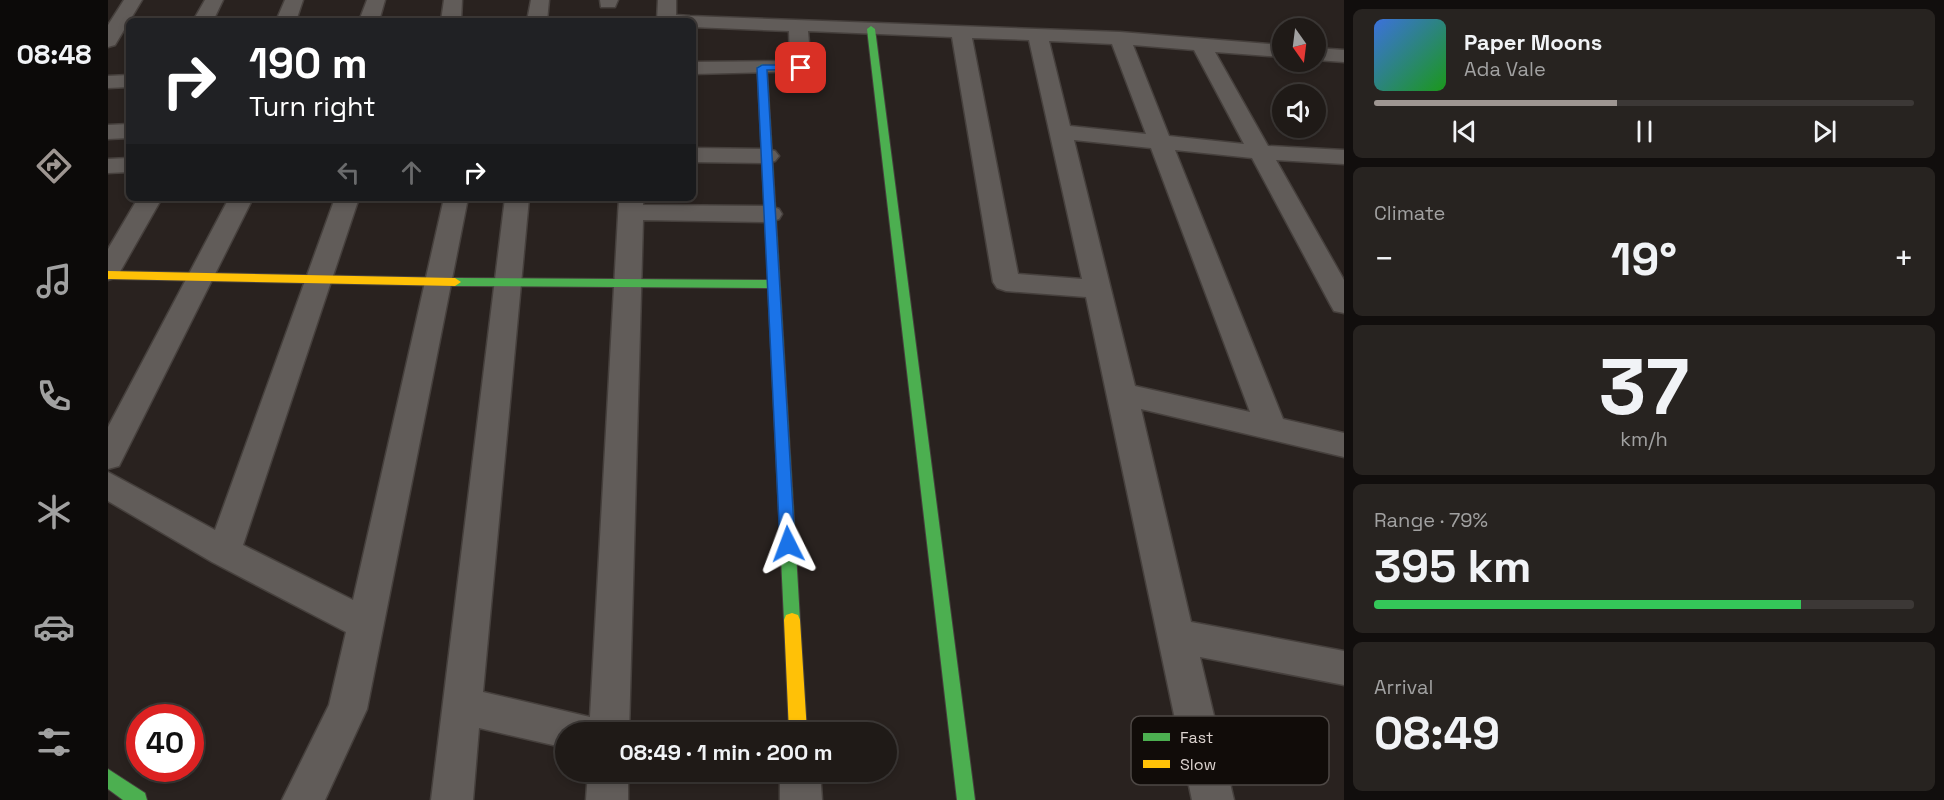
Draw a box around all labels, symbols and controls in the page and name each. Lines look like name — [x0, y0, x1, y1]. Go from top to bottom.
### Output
north arrow — [1272, 18, 1326, 72]
map controls — [1272, 18, 1326, 138]
text: Paper Moons — [1464, 28, 1602, 56]
text: 08:48 — [16, 37, 92, 72]
text: 190 m — [249, 37, 368, 90]
icon: right — [150, 42, 228, 120]
pin — [775, 42, 826, 93]
icon: arrive — [784, 51, 817, 84]
text: Ada Vale — [1464, 56, 1546, 82]
button: sound — [1272, 84, 1326, 138]
text: Turn right — [249, 89, 376, 124]
icon: previous — [1448, 115, 1481, 148]
icon: pause — [1628, 115, 1661, 148]
icon: next — [1808, 115, 1841, 148]
icon: directions — [33, 145, 75, 187]
icon: left — [332, 156, 365, 189]
icon: ahead — [395, 156, 428, 189]
icon: right — [458, 156, 491, 189]
text: Climate — [1374, 200, 1445, 226]
text: 19° — [1611, 231, 1677, 288]
text: − — [1374, 238, 1394, 280]
text: + — [1894, 238, 1914, 280]
icon: music — [33, 260, 75, 302]
text: 37 — [1599, 337, 1689, 437]
icon: phone — [33, 375, 75, 417]
text: km/h — [1620, 426, 1668, 452]
icon: climate — [33, 491, 75, 533]
text: Range · 79% — [1374, 507, 1488, 533]
position arrow — [756, 512, 820, 576]
text: 395 km — [1374, 538, 1531, 595]
icon: car — [33, 606, 75, 648]
text: Arrival — [1374, 674, 1433, 700]
speed limit sign: 40 — [126, 704, 204, 782]
text: 08:49 — [1374, 705, 1500, 762]
legend — [1131, 716, 1329, 785]
icon: filters — [33, 721, 75, 763]
text: Fast — [1180, 727, 1213, 748]
text: 08:49 · 1 min · 200 m — [619, 738, 833, 766]
text: Slow — [1180, 754, 1216, 775]

